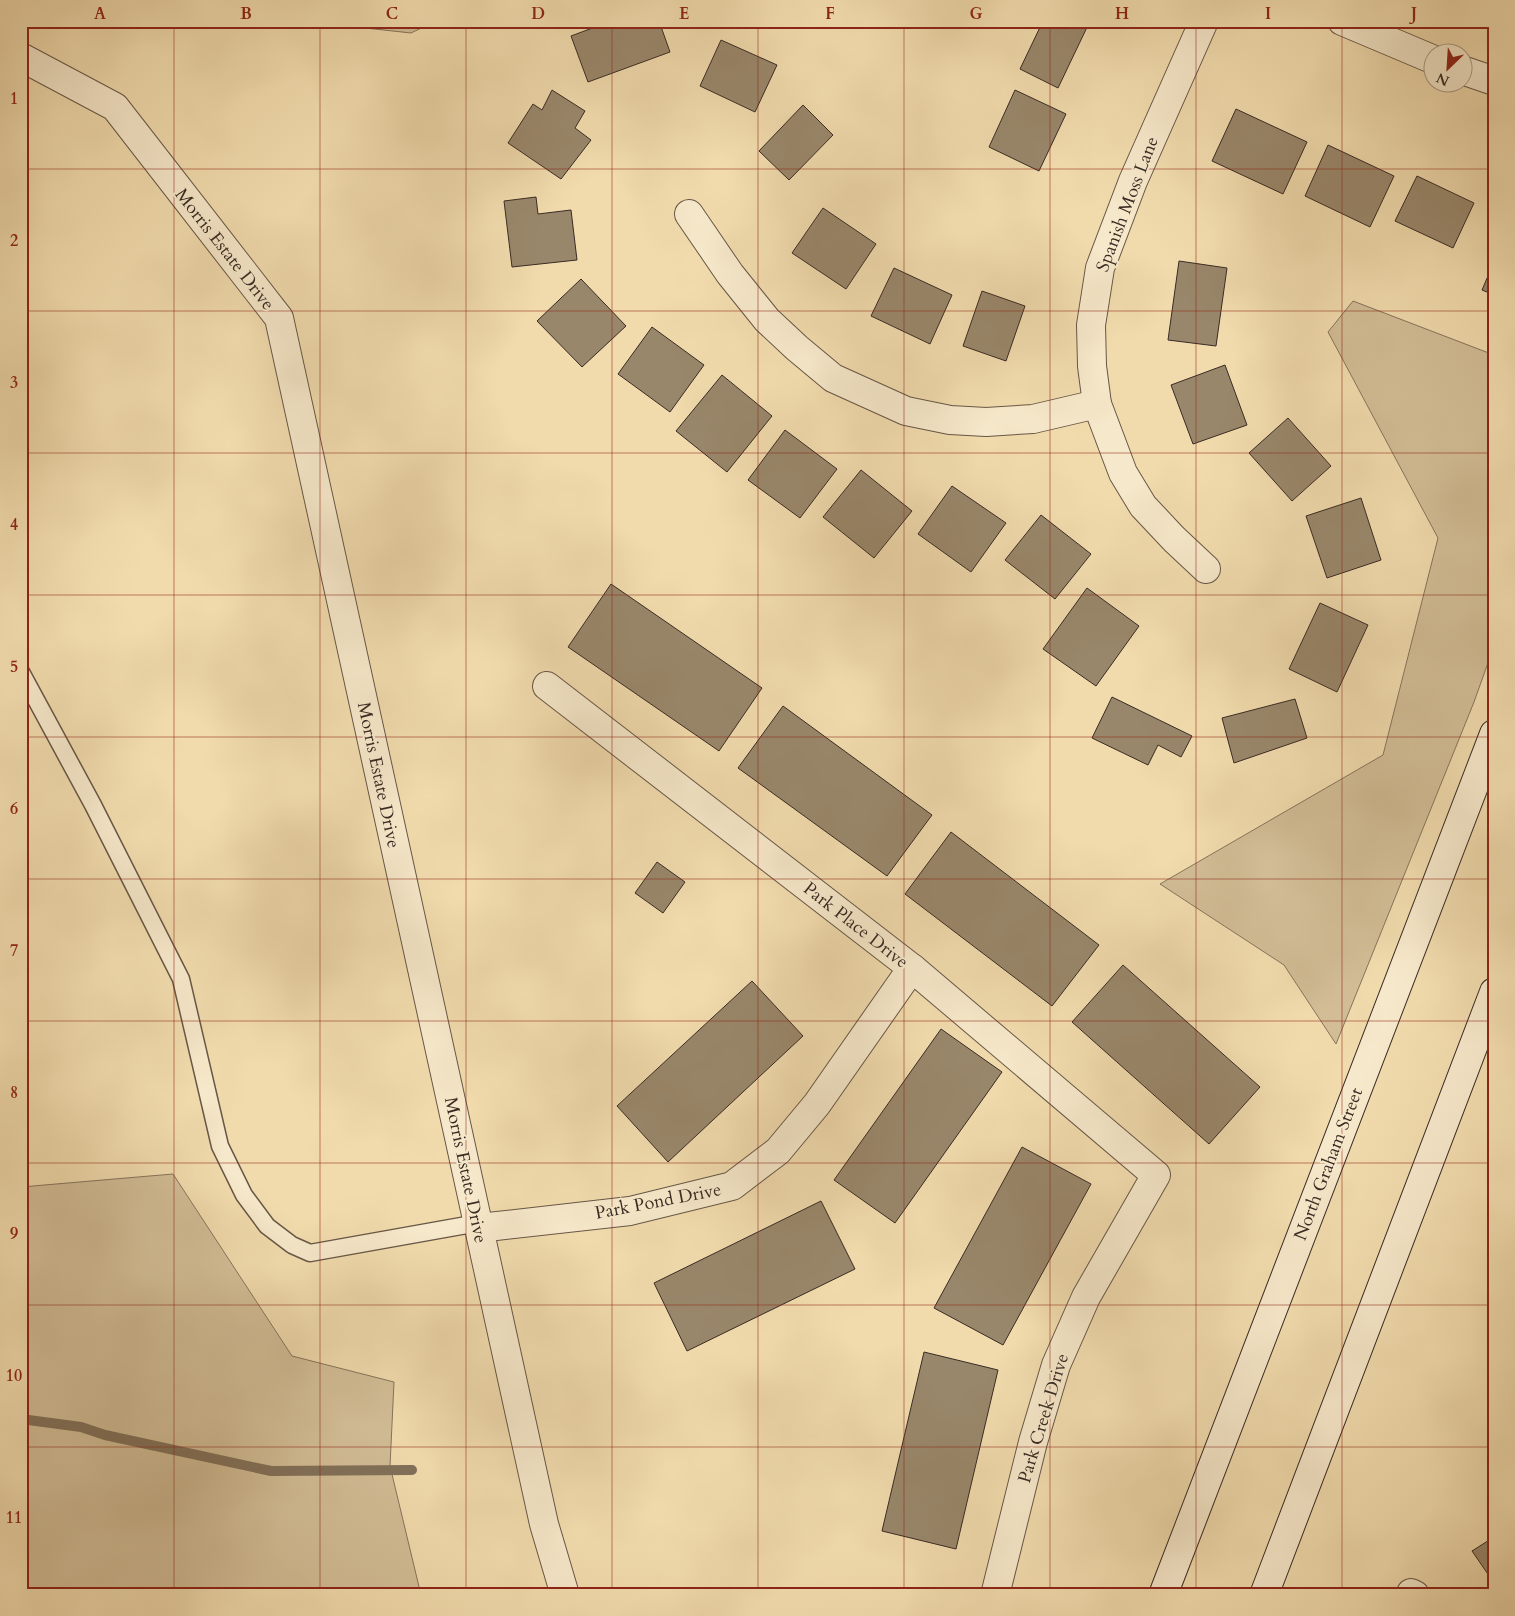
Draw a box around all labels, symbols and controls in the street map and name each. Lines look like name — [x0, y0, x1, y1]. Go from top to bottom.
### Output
text: A — [94, 3, 106, 25]
text: B — [240, 3, 252, 25]
text: C — [386, 3, 398, 25]
text: D — [531, 3, 545, 25]
text: E — [679, 3, 689, 25]
text: F — [825, 3, 835, 25]
text: G — [969, 3, 983, 25]
text: H — [1115, 3, 1129, 25]
text: I — [1265, 3, 1271, 25]
text: J — [1409, 3, 1417, 25]
north arrow — [1422, 42, 1472, 92]
text: N — [1433, 68, 1452, 91]
text: 1 — [10, 88, 18, 110]
street label: Spanish Moss Lane — [1090, 133, 1165, 275]
street label: Morris Estate Drive — [169, 183, 280, 316]
text: 2 — [10, 230, 18, 252]
text: 3 — [10, 372, 18, 394]
text: 4 — [10, 514, 18, 536]
text: 5 — [10, 656, 18, 678]
street label: Morris Estate Drive — [351, 700, 406, 850]
text: 6 — [10, 798, 18, 820]
street label: Park Place Drive — [798, 876, 914, 974]
text: 7 — [10, 940, 18, 962]
text: 8 — [10, 1082, 18, 1104]
street label: North Graham Street — [1288, 1084, 1369, 1244]
street label: Morris Estate Drive — [438, 1095, 493, 1245]
street label: Park Pond Drive — [593, 1177, 723, 1226]
text: 9 — [10, 1223, 18, 1245]
street label: Park Creek Drive — [1012, 1350, 1075, 1486]
text: 10 — [6, 1365, 22, 1387]
text: 11 — [6, 1507, 22, 1529]

